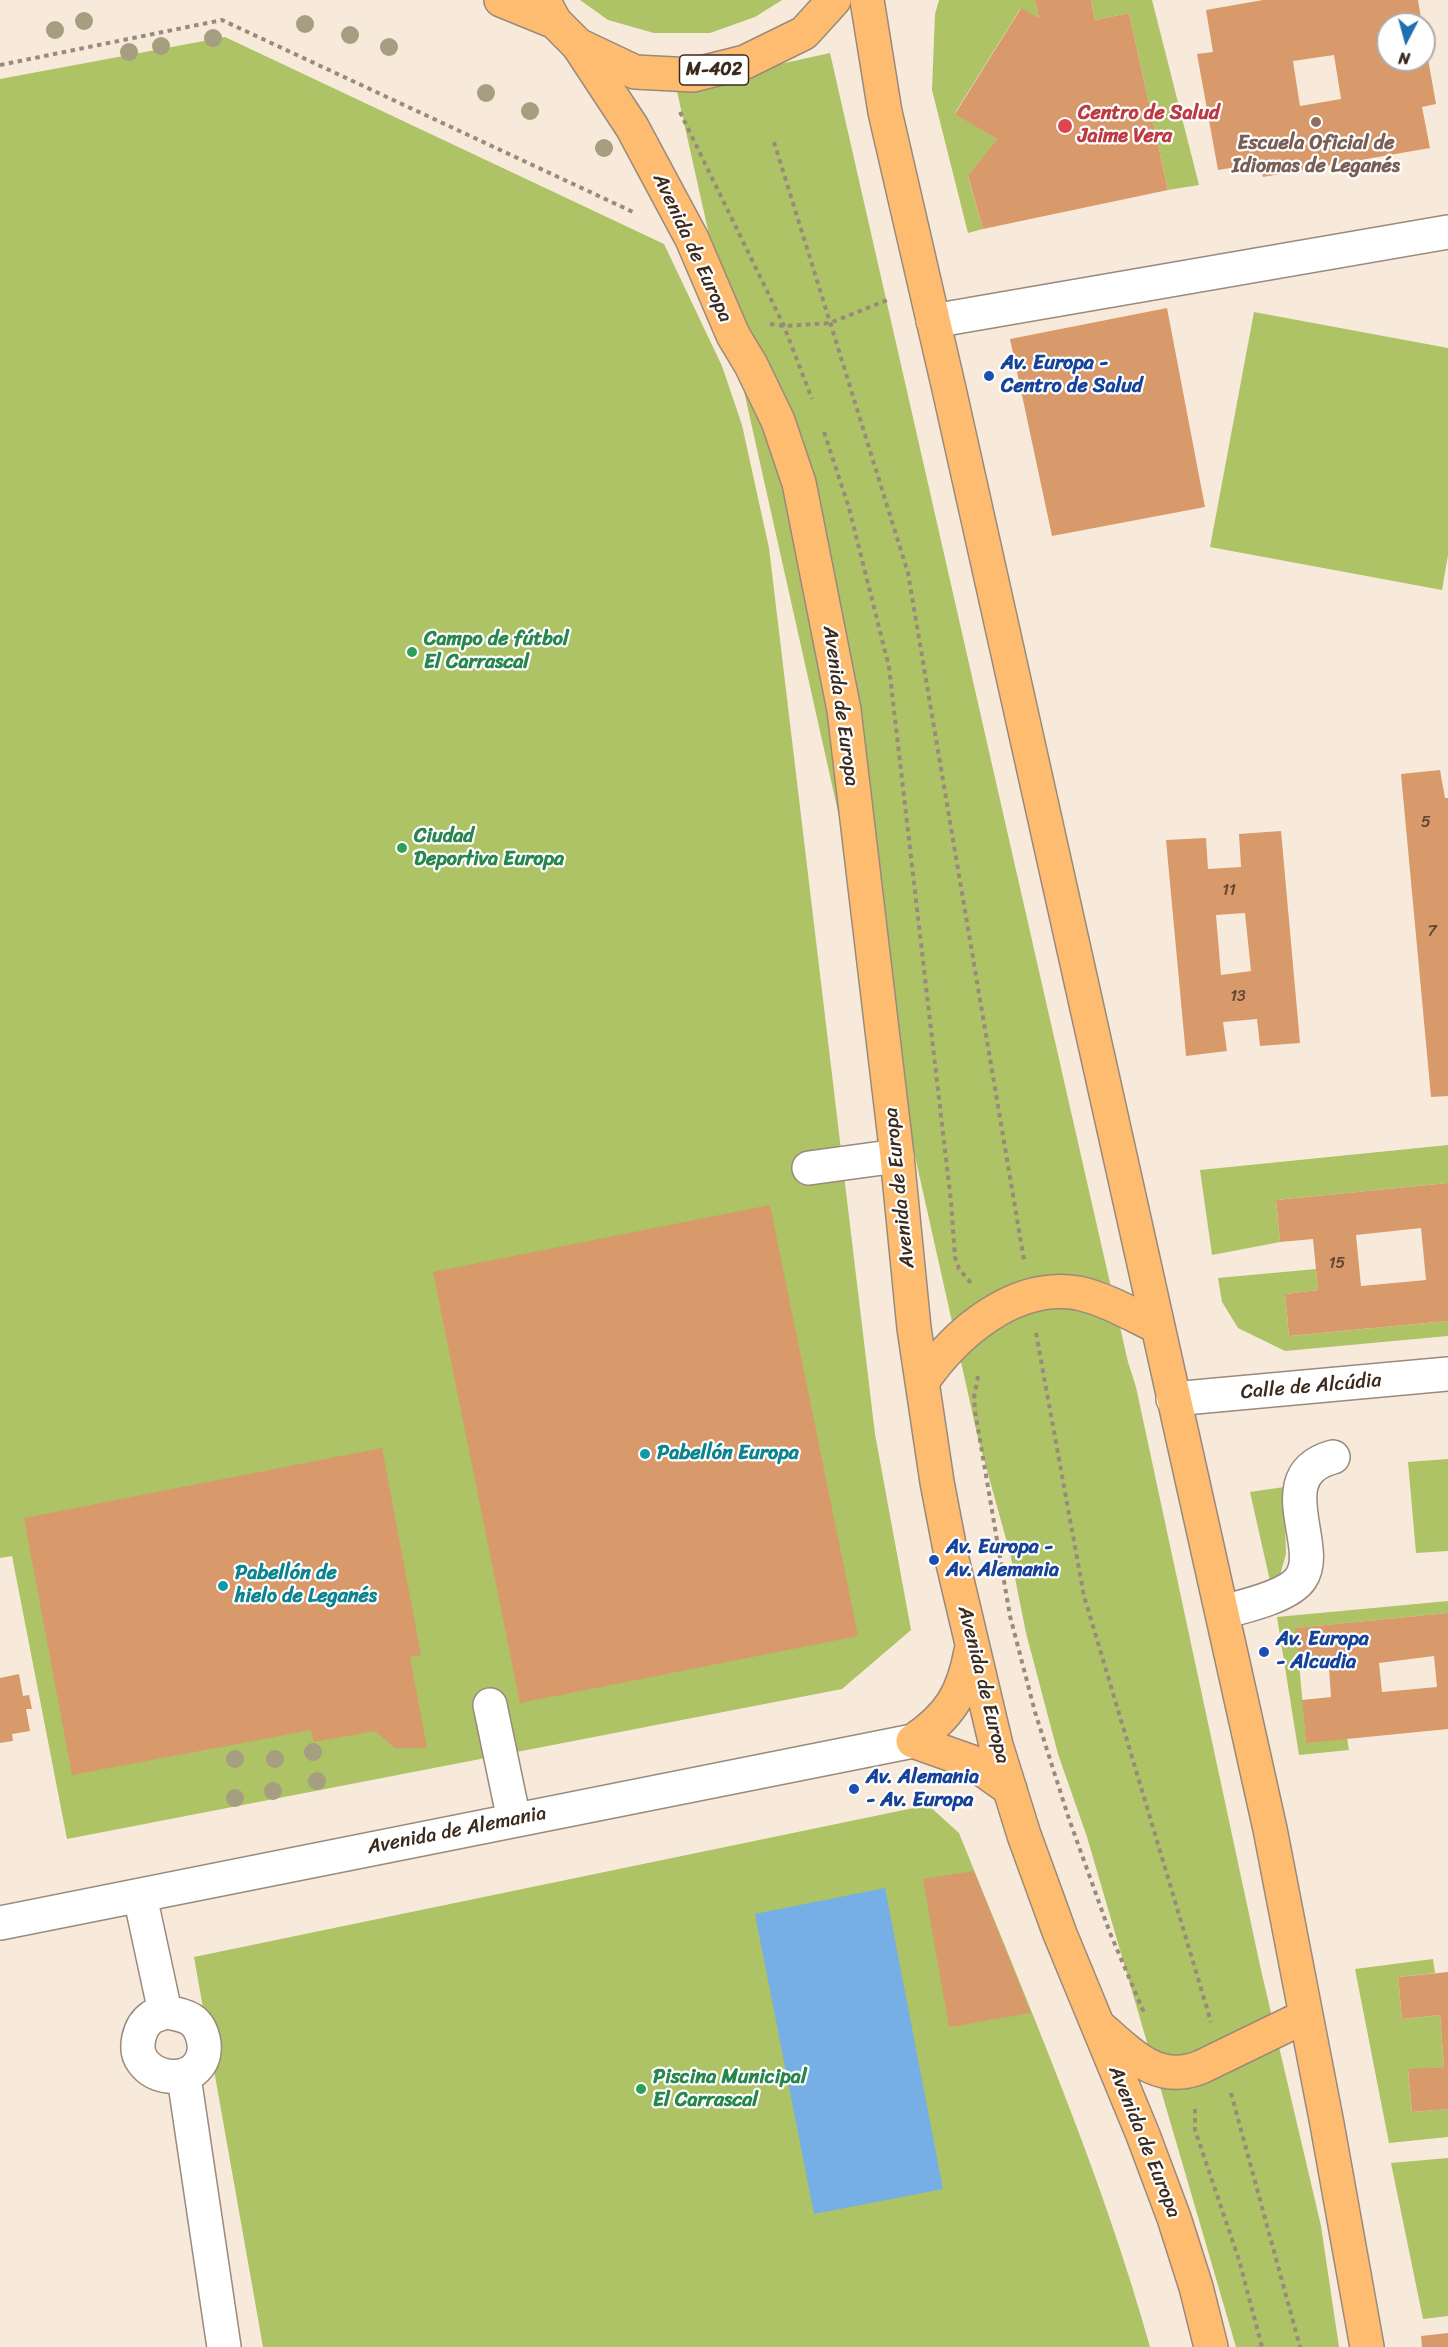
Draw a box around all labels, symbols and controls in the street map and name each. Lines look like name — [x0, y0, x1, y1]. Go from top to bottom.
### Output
north arrow — [1376, 12, 1436, 72]
text: N — [1397, 43, 1411, 73]
road number: M-402 — [680, 55, 748, 85]
place label: Centro de Salud Jaime Vera — [1078, 102, 1219, 149]
marker: Escuela Oficial de Idiomas de Leganés — [1309, 115, 1323, 129]
marker: Centro de Salud Jaime Vera — [1056, 117, 1074, 135]
place label: Escuela Oficial de Idiomas de Leganés — [1232, 132, 1400, 179]
street label: Avenida de Europa — [647, 170, 737, 326]
place label: Av. Europa - Centro de Salud — [1001, 352, 1142, 399]
marker: Av. Europa - Centro de Salud — [982, 369, 996, 383]
street label: Avenida de Europa — [817, 624, 863, 788]
place label: Campo de fútbol El Carrascal — [424, 628, 569, 675]
marker: Campo de fútbol El Carrascal — [405, 645, 419, 659]
house number: 5 — [1421, 813, 1431, 833]
place label: Ciudad Deportiva Europa — [414, 825, 564, 872]
marker: Ciudad Deportiva Europa — [395, 841, 409, 855]
house number: 11 — [1222, 881, 1236, 901]
house number: 7 — [1427, 922, 1437, 942]
house number: 13 — [1230, 987, 1246, 1007]
street label: Avenida de Europa — [880, 1106, 920, 1270]
house number: 15 — [1329, 1254, 1345, 1274]
street label: Calle de Alcúdia — [1240, 1369, 1382, 1405]
place label: Pabellón Europa — [657, 1442, 799, 1466]
marker: Pabellón Europa — [638, 1447, 652, 1461]
place label: Av. Europa - Av. Alemania — [946, 1536, 1059, 1583]
marker: Av. Europa - Av. Alemania — [927, 1553, 941, 1567]
place label: Pabellón de hielo de Leganés — [235, 1562, 377, 1609]
marker: Pabellón de hielo de Leganés — [216, 1579, 230, 1593]
street label: Avenida de Europa — [952, 1604, 1014, 1766]
place label: Av. Europa - Alcudia — [1276, 1628, 1369, 1675]
marker: Av. Europa - Alcudia — [1257, 1645, 1271, 1659]
place label: Av. Alemania - Av. Europa — [866, 1766, 979, 1813]
marker: Av. Alemania - Av. Europa — [847, 1782, 861, 1796]
street label: Avenida de Alemania — [366, 1802, 548, 1860]
street label: Avenida de Europa — [1103, 2063, 1185, 2221]
place label: Piscina Municipal El Carrascal — [653, 2066, 807, 2113]
marker: Piscina Municipal El Carrascal — [634, 2082, 648, 2096]

